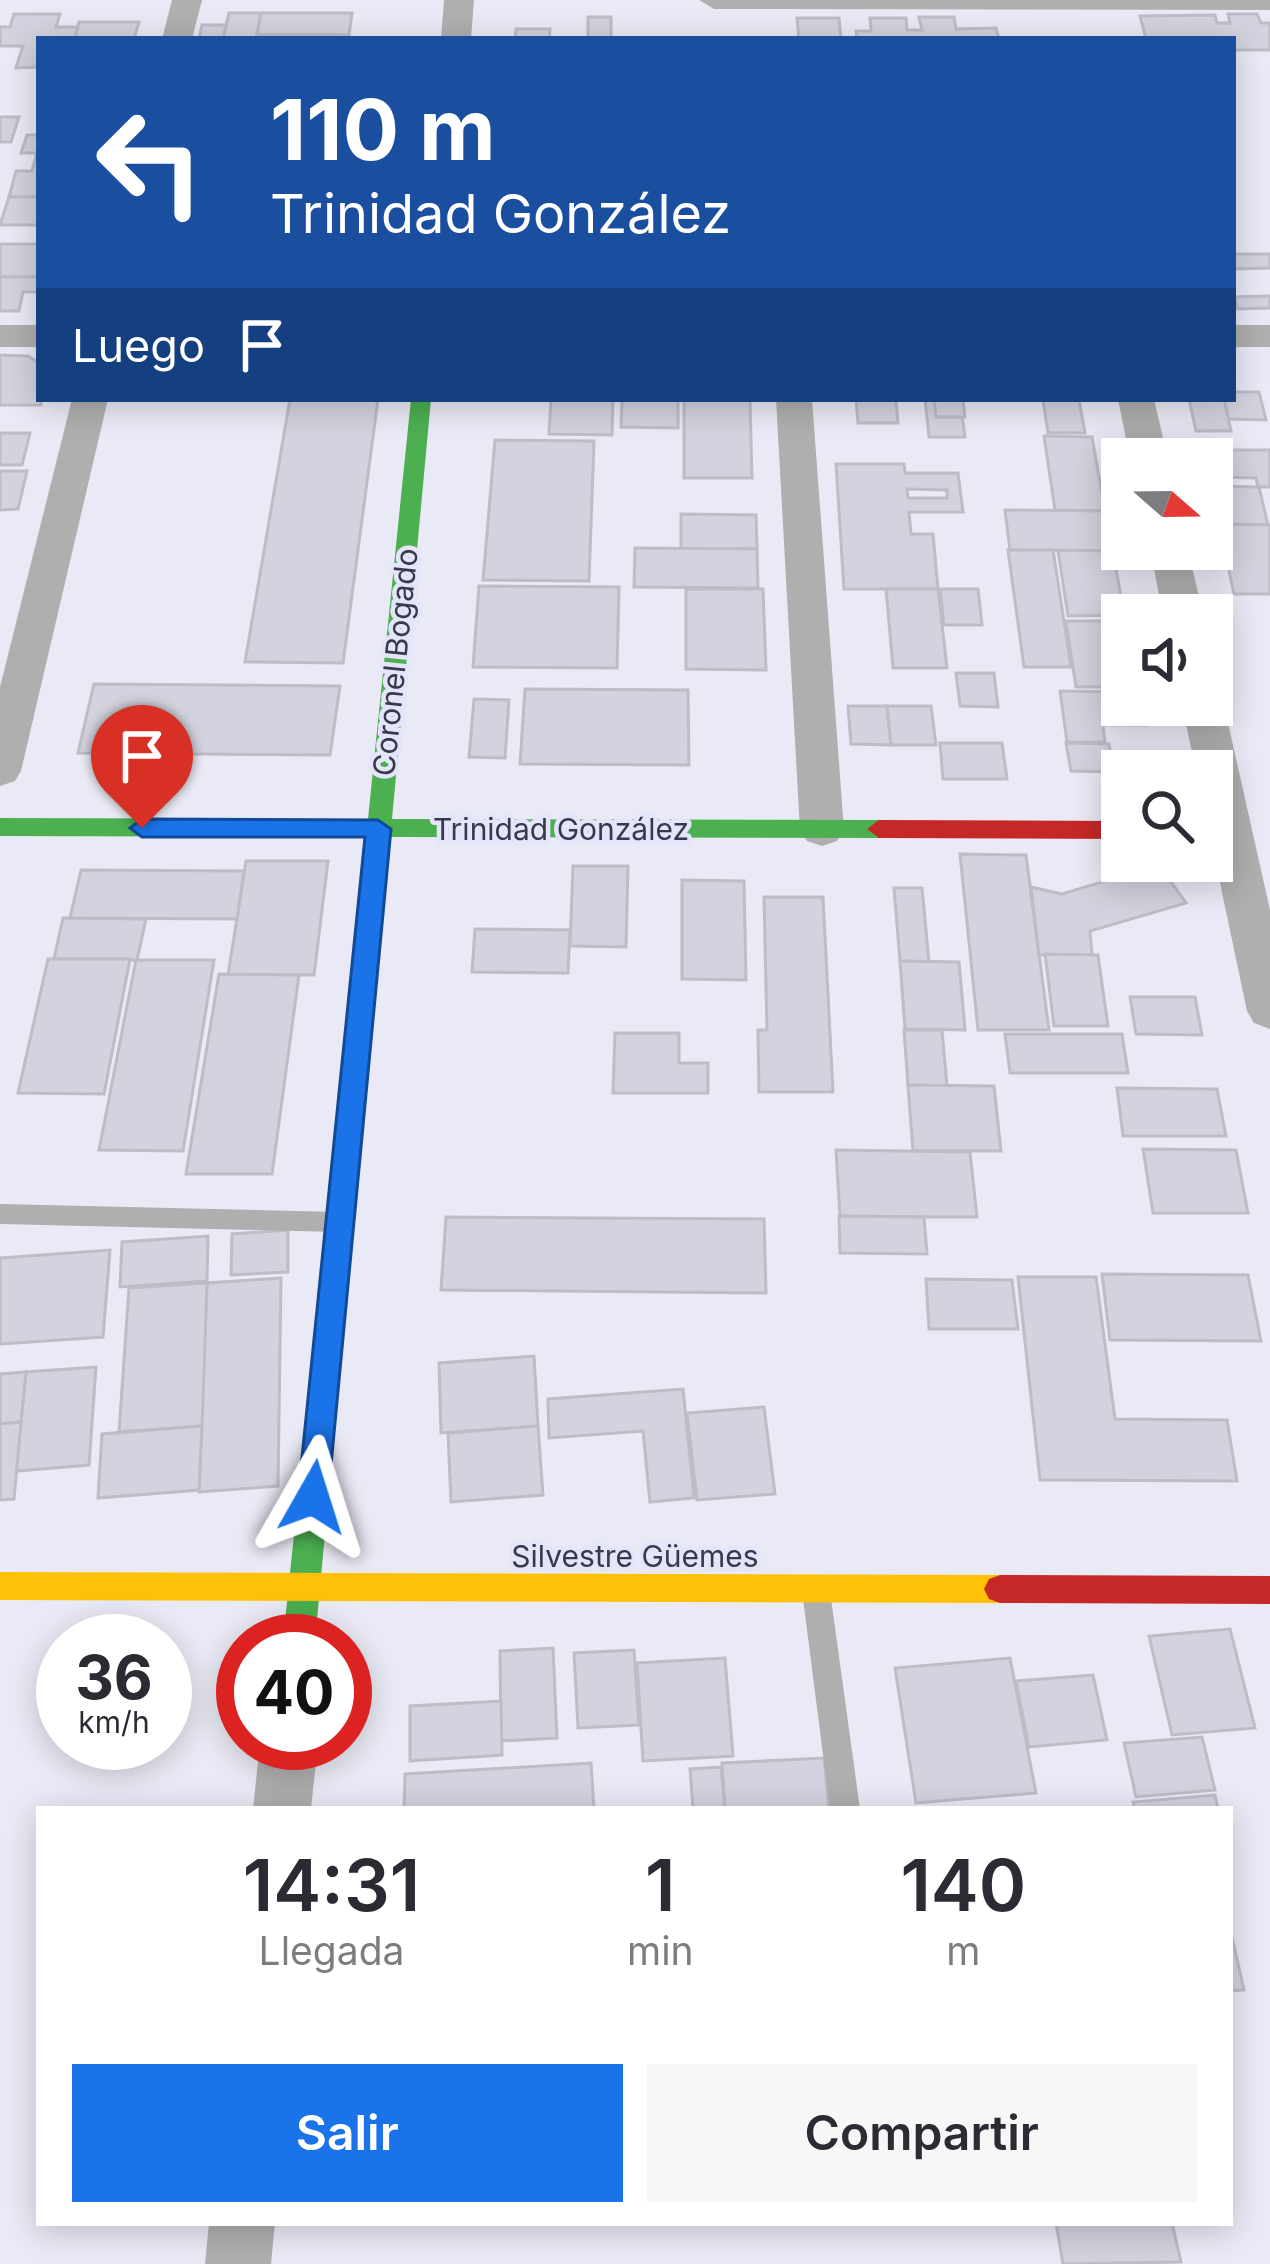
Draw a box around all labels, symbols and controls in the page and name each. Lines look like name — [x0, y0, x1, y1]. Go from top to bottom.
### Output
text: 110 m — [270, 79, 496, 180]
icon: left — [72, 84, 228, 240]
text: Trinidad González — [270, 181, 731, 246]
icon: arrive — [229, 312, 295, 378]
text: Luego — [72, 318, 205, 373]
north arrow — [1101, 438, 1233, 570]
map controls — [1101, 438, 1233, 882]
street label: Coronel Bogado — [365, 546, 425, 778]
button: sound — [1101, 594, 1233, 726]
pin — [91, 705, 193, 828]
icon: arrive — [109, 723, 175, 789]
button: search — [1101, 750, 1233, 882]
street label: Trinidad González — [433, 811, 689, 847]
position arrow — [250, 1434, 376, 1560]
street label: Silvestre Güemes — [511, 1538, 759, 1574]
speed limit sign: 40 — [216, 1614, 372, 1770]
text: 36 — [75, 1641, 153, 1713]
text: km/h — [78, 1704, 150, 1740]
text: 14:31 — [243, 1841, 420, 1928]
text: 1 — [645, 1841, 676, 1928]
text: 140 — [900, 1841, 1026, 1928]
text: Llegada — [259, 1927, 404, 1974]
text: min — [627, 1927, 694, 1974]
text: m — [946, 1927, 980, 1974]
button: Salir — [72, 2064, 623, 2202]
button: Compartir — [647, 2064, 1197, 2202]

